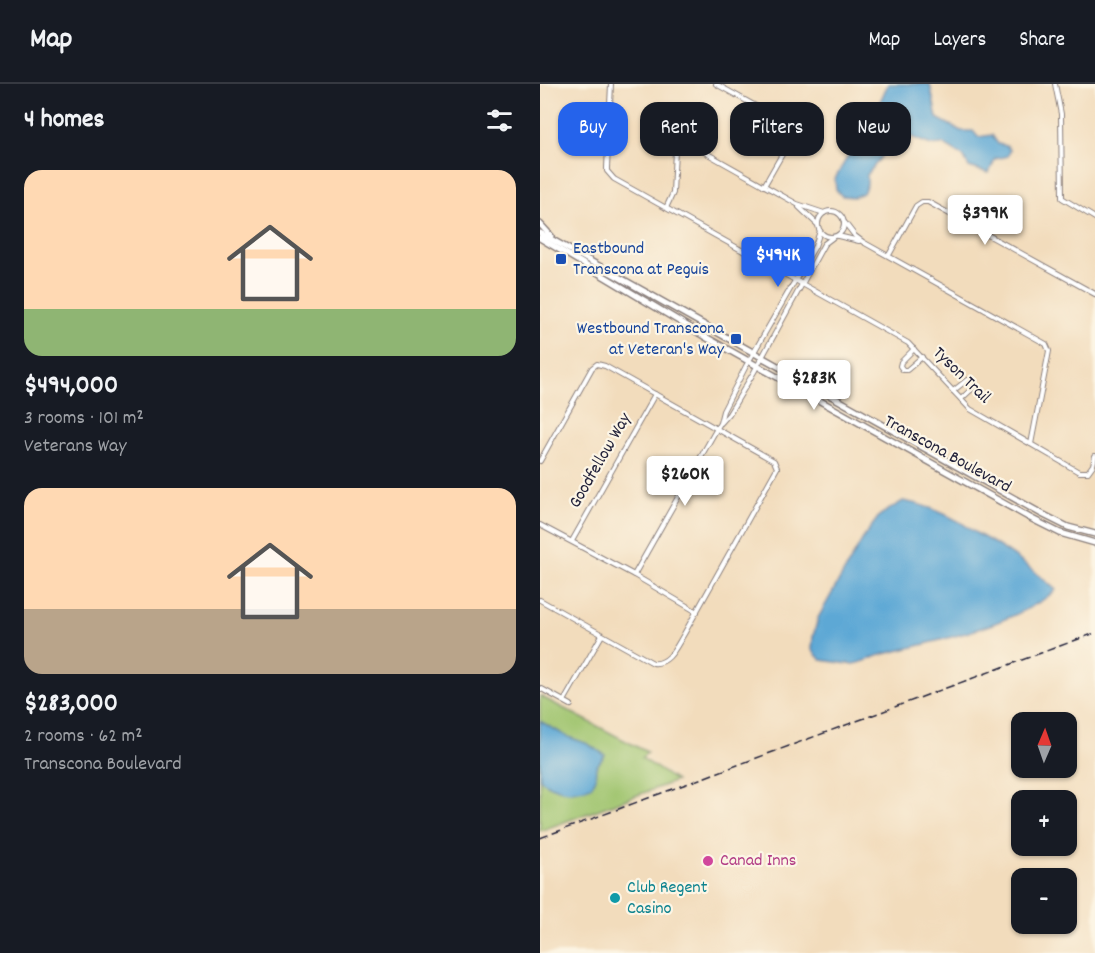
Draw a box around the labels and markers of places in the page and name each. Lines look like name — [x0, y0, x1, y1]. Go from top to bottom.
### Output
pin: $399K — [943, 195, 1027, 246]
place label: Eastbound Transcona at Peguis — [573, 237, 709, 283]
pin: $494K — [736, 237, 820, 288]
marker: Eastbound Transcona at Peguis — [554, 252, 568, 266]
place label: Westbound Transcona at Veteran's Way — [577, 317, 725, 363]
marker: Westbound Transcona at Veteran's Way — [729, 332, 743, 346]
pin: $283K — [772, 360, 856, 411]
pin: $260K — [643, 456, 727, 507]
place label: Canad Inns — [720, 849, 796, 874]
marker: Canad Inns — [701, 854, 715, 868]
place label: Club Regent Casino — [627, 876, 708, 922]
marker: Club Regent Casino — [608, 891, 622, 905]

